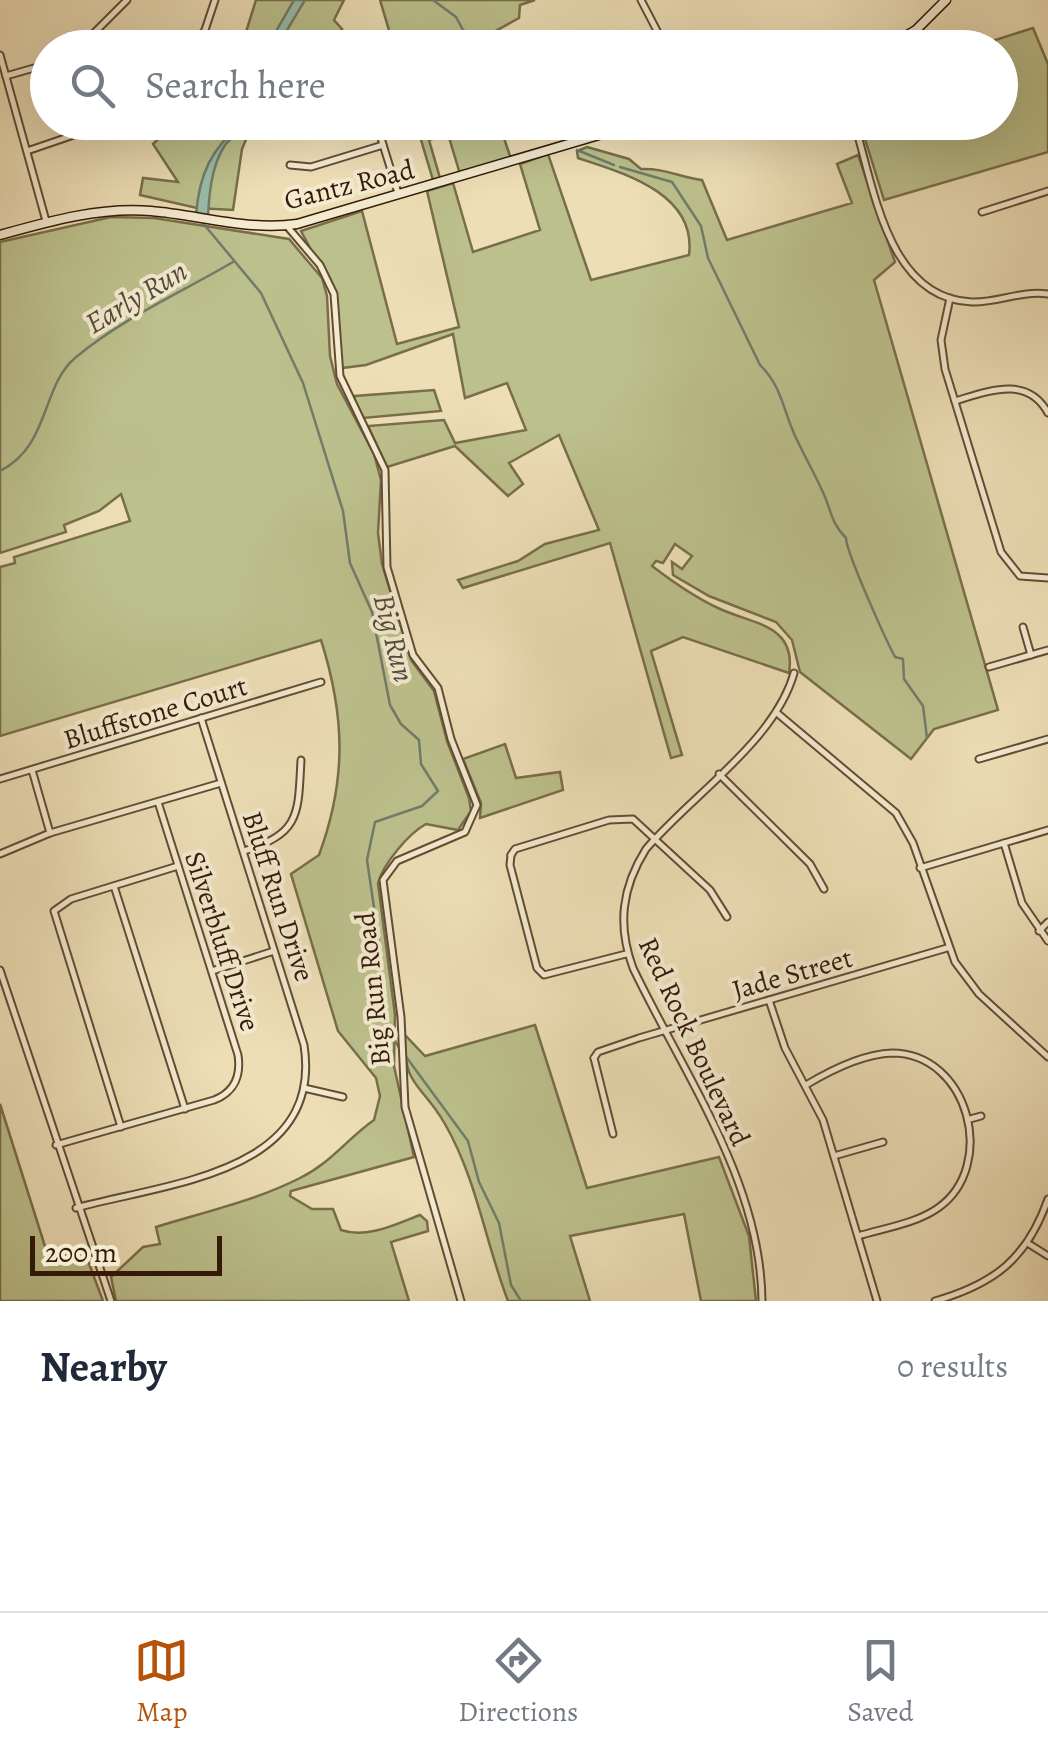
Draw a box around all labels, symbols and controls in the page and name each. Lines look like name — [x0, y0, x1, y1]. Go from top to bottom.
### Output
search box — [30, 30, 1018, 140]
icon: search — [65, 58, 120, 113]
text: Search here — [145, 59, 326, 111]
street label: Gantz Road — [280, 150, 419, 219]
water label: Early Run — [78, 251, 194, 343]
water label: Big Run — [364, 590, 424, 686]
street label: Bluffstone Court — [59, 667, 252, 759]
street label: Bluff Run Drive — [233, 806, 323, 986]
street label: Silverbluff Drive — [175, 847, 269, 1036]
street label: Big Run Road — [346, 909, 400, 1068]
street label: Red Rock Boulevard — [629, 931, 760, 1153]
street label: Jade Street — [728, 939, 857, 1009]
scale bar — [30, 1231, 222, 1276]
text: 200 m — [45, 1234, 117, 1272]
text: Nearby — [40, 1338, 167, 1395]
text: 0 results — [897, 1344, 1008, 1388]
tab: Map — [134, 1633, 189, 1731]
tab: Directions — [458, 1633, 578, 1731]
tab: Saved — [847, 1633, 914, 1731]

